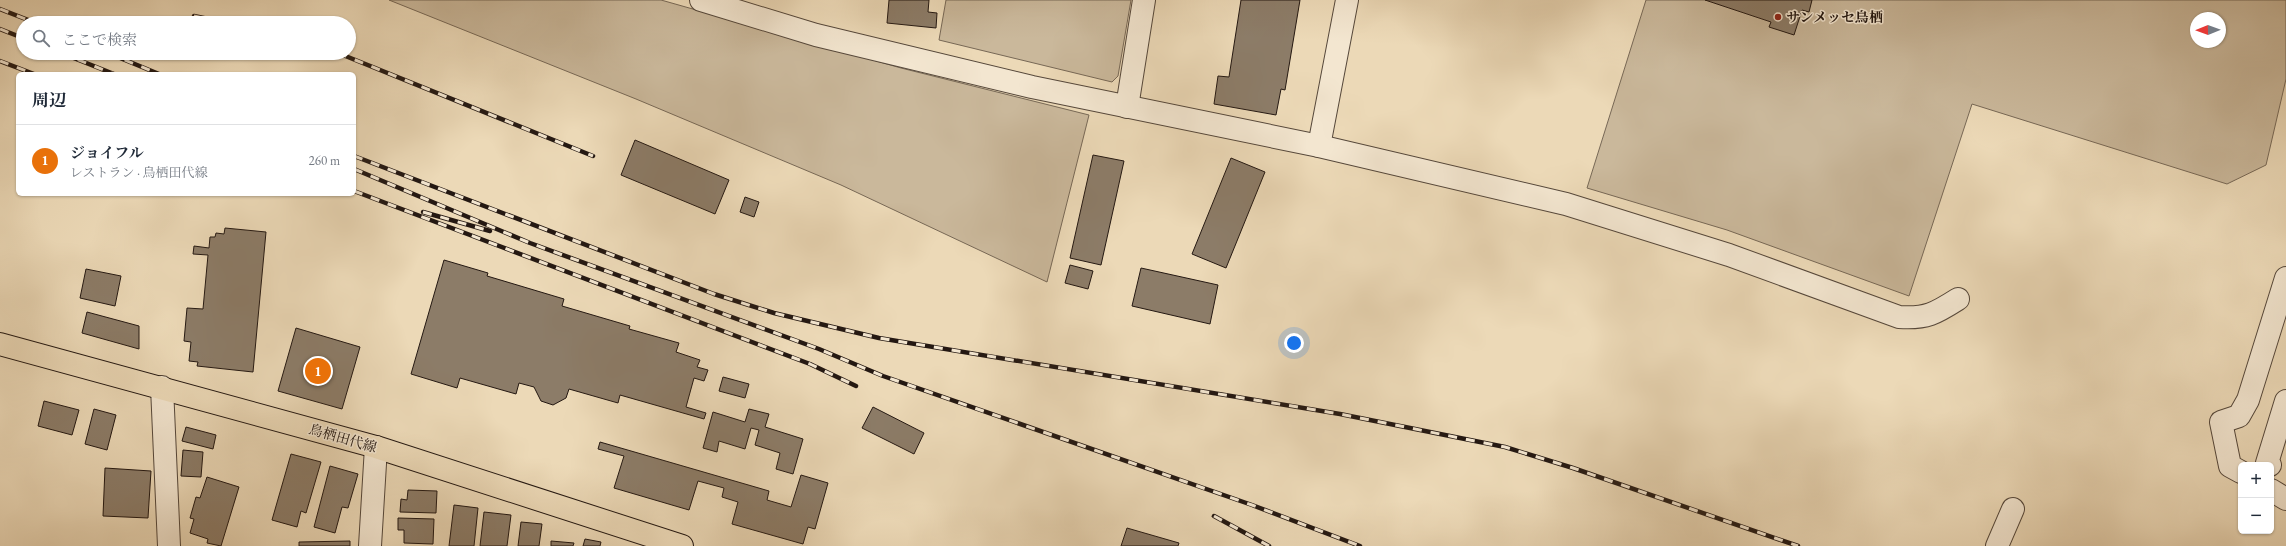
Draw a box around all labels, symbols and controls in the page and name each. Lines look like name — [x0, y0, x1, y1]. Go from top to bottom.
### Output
place label: サンメッセ鳥栖 — [1786, 8, 1883, 26]
marker: サンメッセ鳥栖 — [1773, 12, 1783, 22]
north arrow — [2190, 12, 2226, 48]
search box — [16, 16, 356, 60]
icon: search — [30, 27, 52, 49]
text: ここで検索 — [62, 30, 137, 49]
text: 周辺 — [32, 89, 66, 111]
text: ジョイフル — [70, 143, 144, 162]
text: 1 — [42, 152, 48, 169]
text: 260 m — [309, 152, 340, 169]
text: レストラン · 鳥栖田代線 — [70, 164, 207, 181]
your location — [1284, 333, 1304, 353]
pin: 1 — [305, 356, 331, 386]
street label: 鳥栖田代線 — [307, 420, 379, 456]
map controls — [2238, 462, 2274, 534]
button: + — [2238, 462, 2274, 498]
button: − — [2238, 498, 2274, 534]

